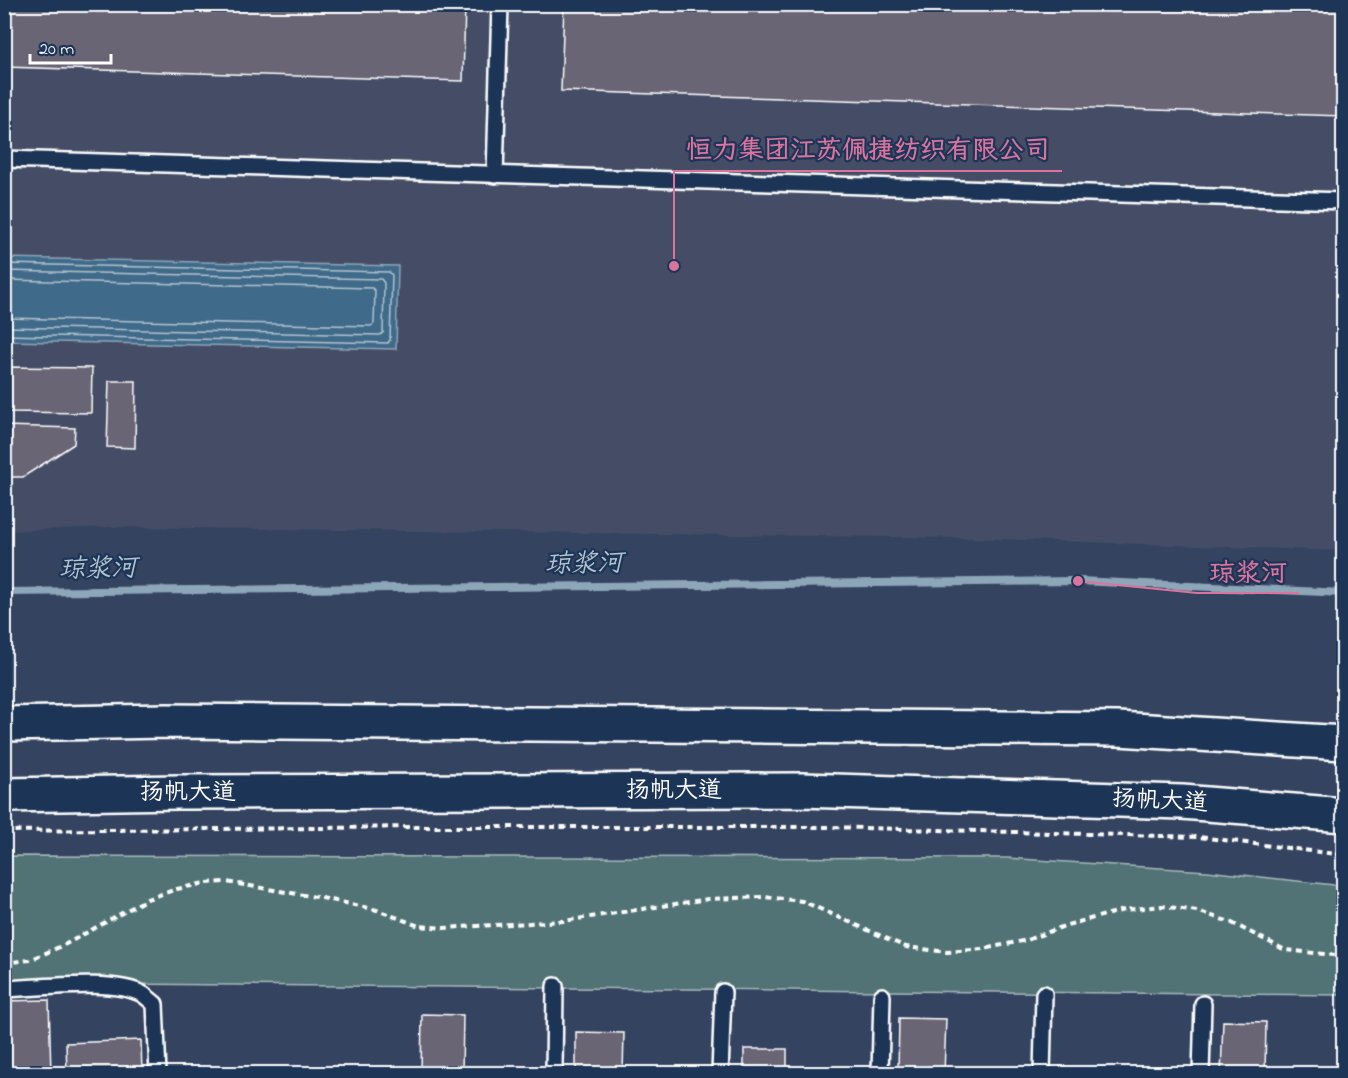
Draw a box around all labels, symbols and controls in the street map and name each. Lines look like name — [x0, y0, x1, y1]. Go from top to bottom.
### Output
scale bar — [30, 27, 111, 65]
text: 20 m — [39, 37, 74, 63]
callout: 恒力集团江苏佩捷纺织有限公司 — [674, 127, 1062, 171]
text: 恒力集团江苏佩捷纺织有限公司 — [686, 133, 1050, 171]
water label: 琼浆河 — [545, 545, 627, 585]
callout: 琼浆河 — [1197, 549, 1299, 593]
water label: 琼浆河 — [59, 550, 141, 590]
text: 琼浆河 — [1209, 556, 1287, 594]
street label: 扬帆大道 — [626, 774, 722, 809]
street label: 扬帆大道 — [140, 776, 236, 811]
street label: 扬帆大道 — [1111, 782, 1209, 822]

